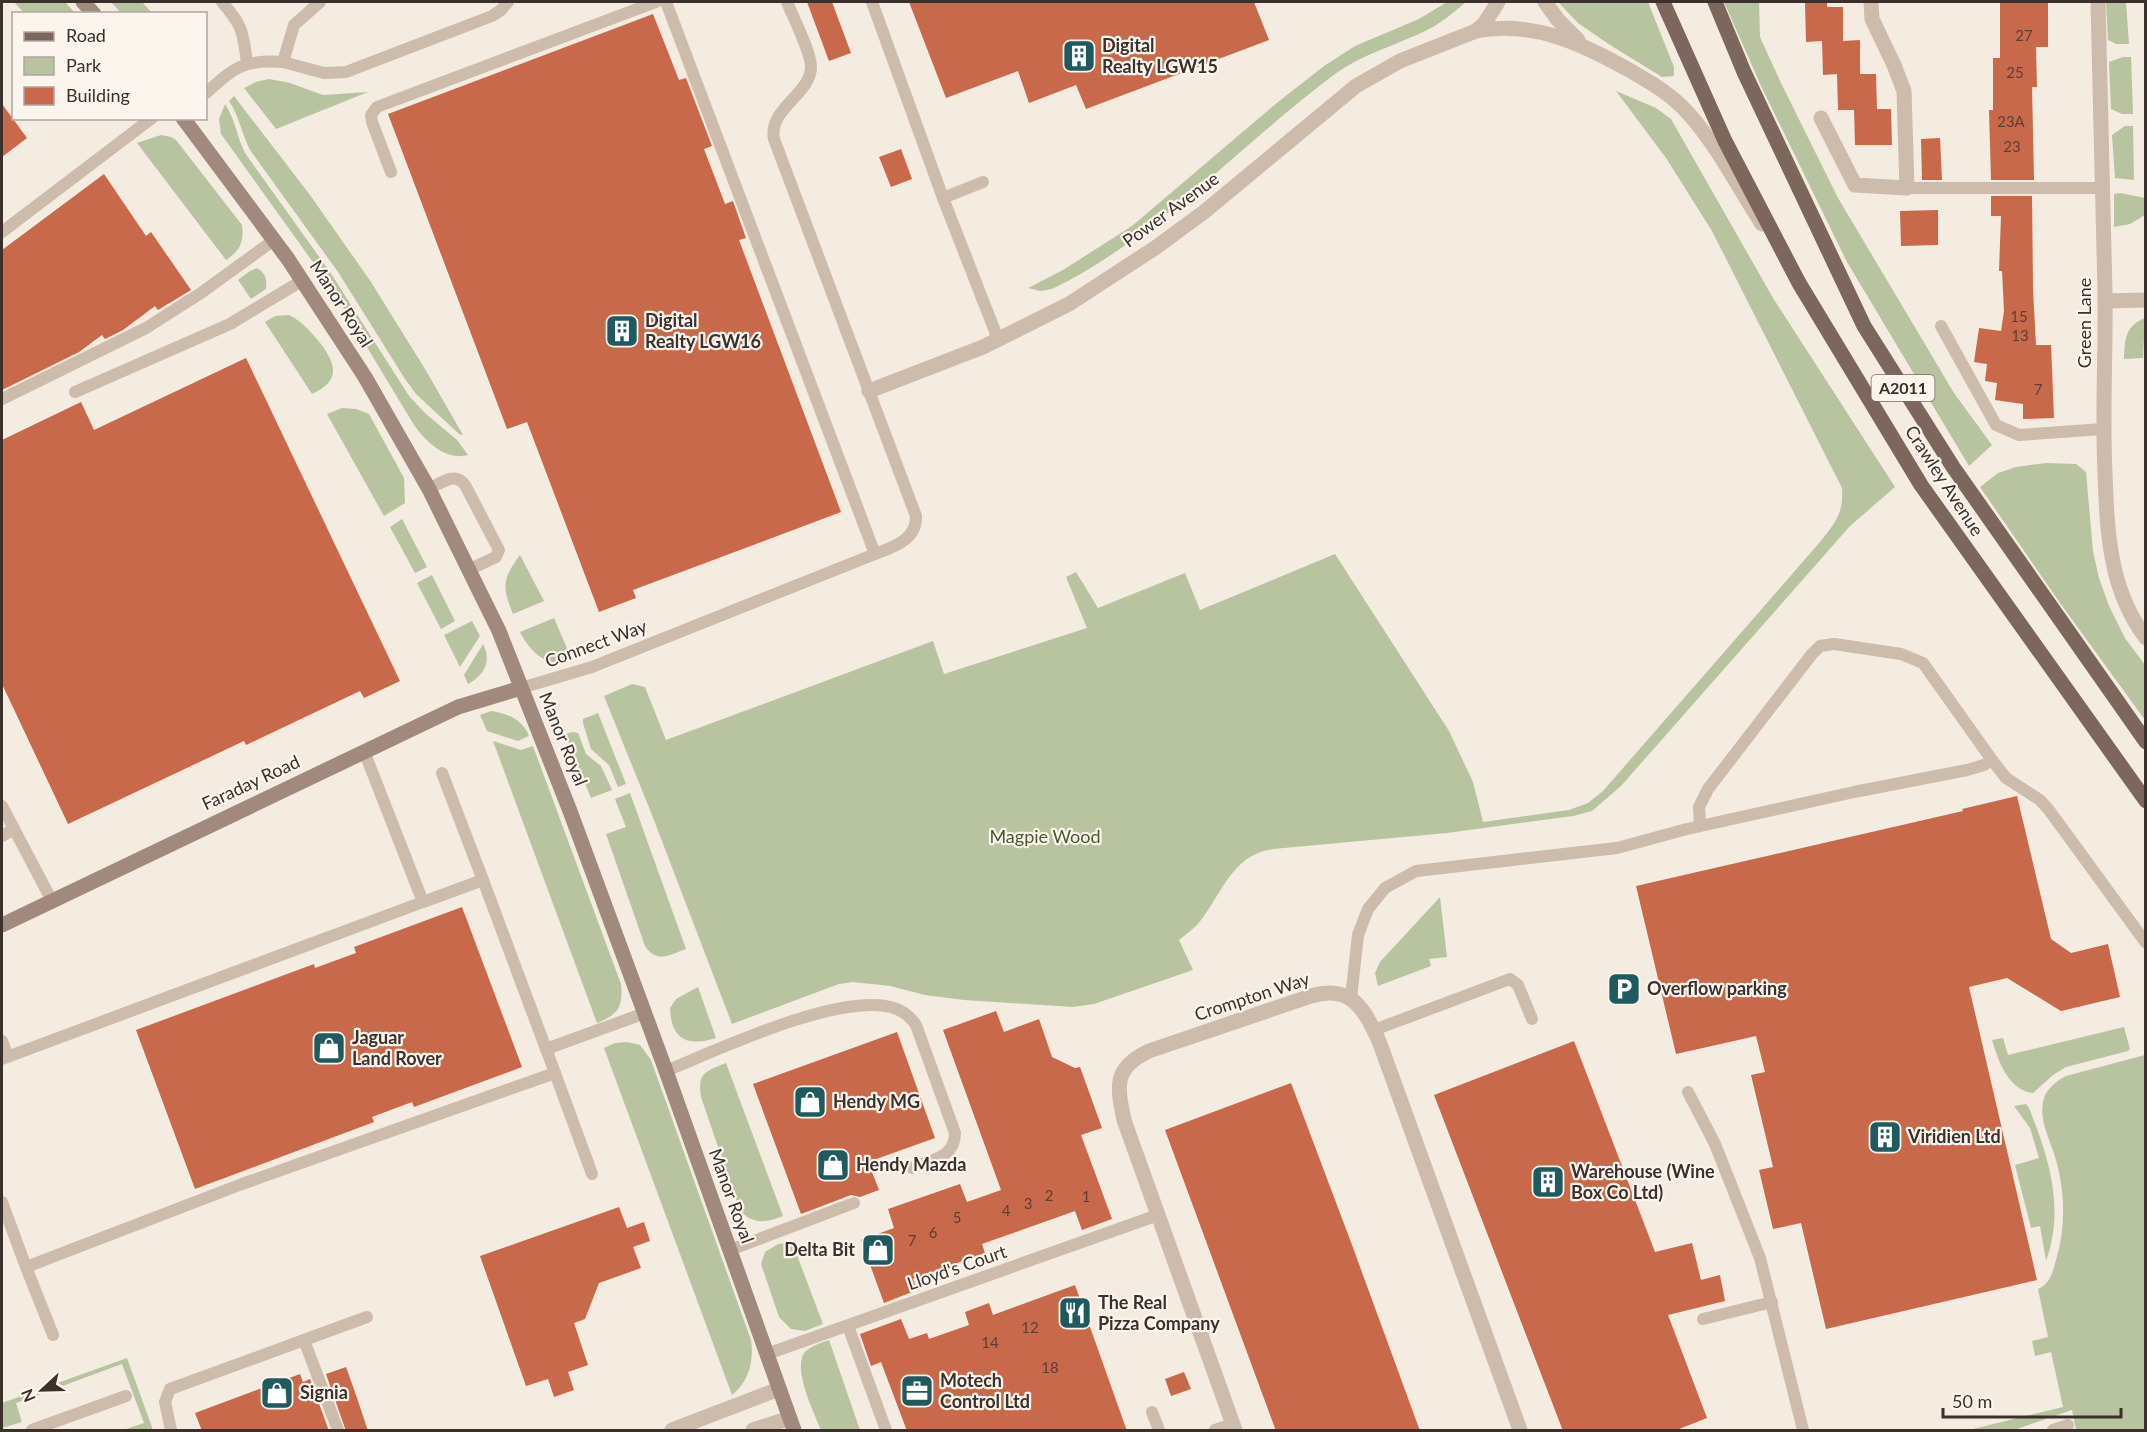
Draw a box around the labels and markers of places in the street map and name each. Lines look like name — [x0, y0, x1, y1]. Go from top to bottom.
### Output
place label: Digital Realty LGW15 — [1102, 34, 1218, 77]
building icon: Digital Realty LGW15 — [1061, 38, 1097, 74]
place label: Digital Realty LGW16 — [645, 309, 761, 352]
building icon: Digital Realty LGW16 — [604, 313, 640, 349]
parking icon: Overflow parking — [1606, 971, 1642, 1007]
place label: Overflow parking — [1647, 977, 1787, 999]
place label: Jaguar Land Rover — [352, 1026, 442, 1069]
shop icon: Jaguar Land Rover — [311, 1030, 347, 1066]
shop icon: Hendy MG — [792, 1084, 828, 1120]
place label: Hendy MG — [833, 1090, 920, 1112]
building icon: Viridien Ltd — [1867, 1119, 1903, 1155]
place label: Viridien Ltd — [1907, 1125, 2001, 1147]
shop icon: Hendy Mazda — [815, 1147, 851, 1183]
place label: Hendy Mazda — [856, 1153, 966, 1175]
place label: Warehouse (Wine Box Co Ltd) — [1571, 1160, 1715, 1203]
building icon: Warehouse (Wine Box Co Ltd) — [1530, 1164, 1566, 1200]
shop icon: Delta Bit — [860, 1232, 896, 1268]
place label: Delta Bit — [784, 1238, 855, 1260]
place label: The Real Pizza Company — [1098, 1291, 1220, 1334]
restaurant icon: The Real Pizza Company — [1057, 1295, 1093, 1331]
place label: Motech Control Ltd — [940, 1369, 1030, 1412]
office icon: Motech Control Ltd — [899, 1373, 935, 1409]
shop icon: Signia — [259, 1375, 295, 1411]
place label: Signia — [300, 1381, 348, 1403]

